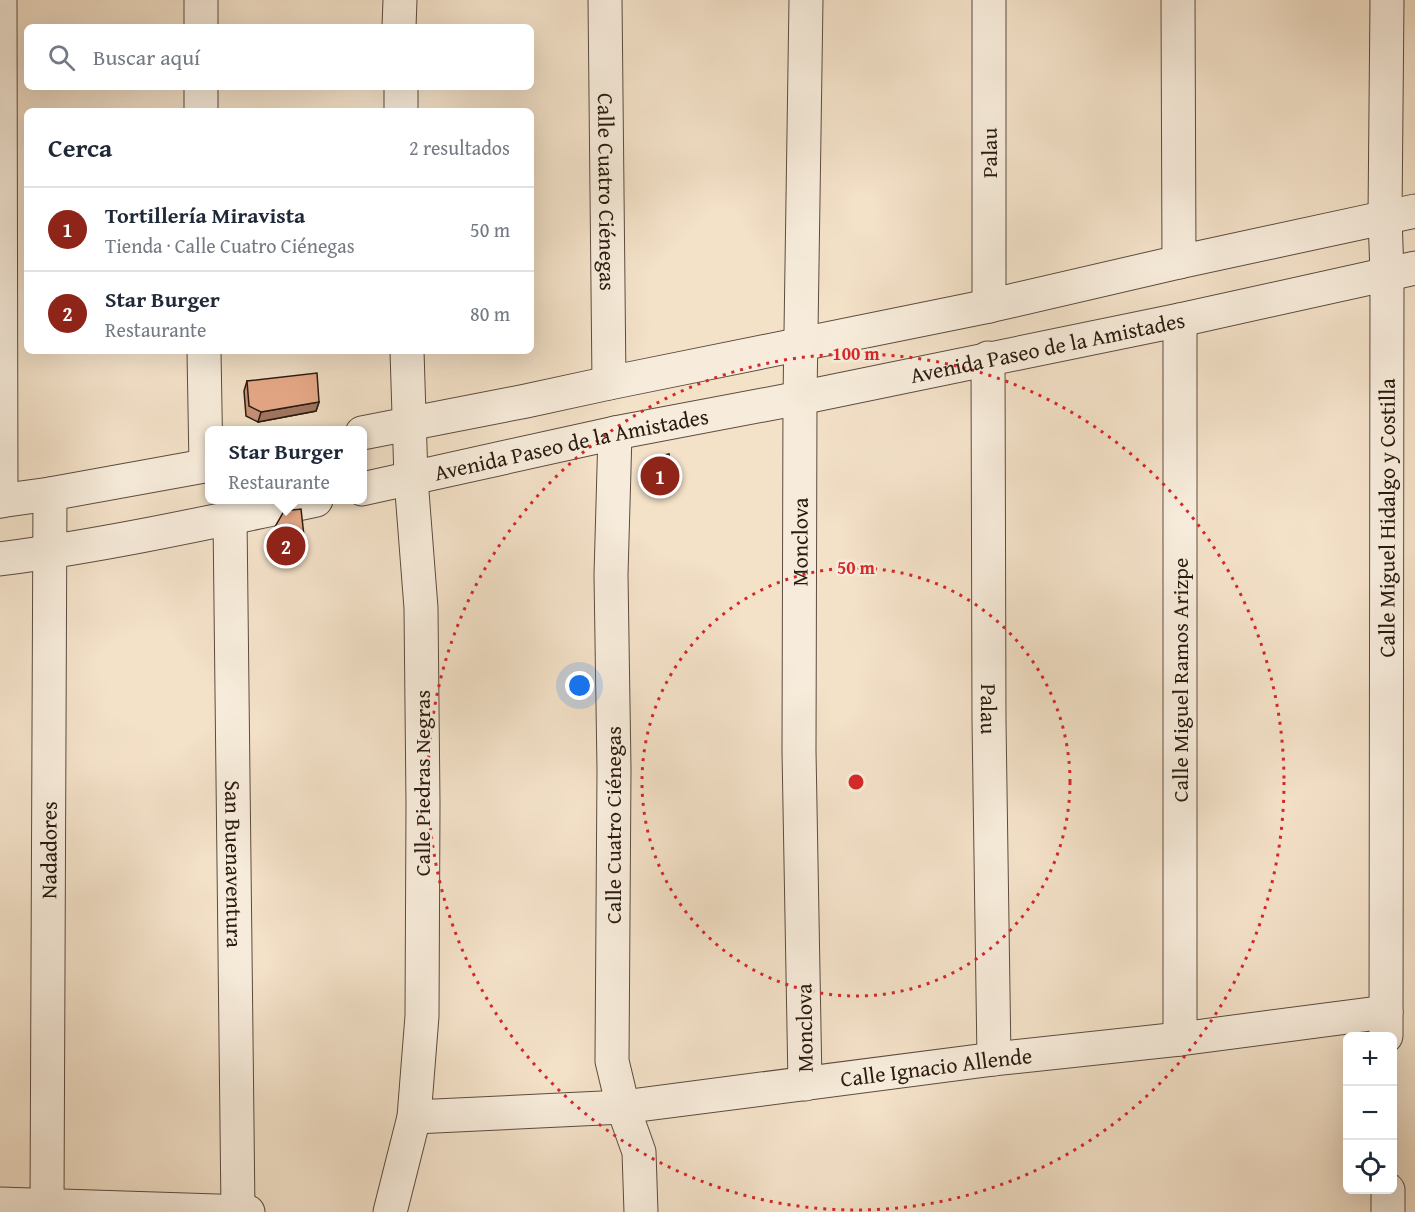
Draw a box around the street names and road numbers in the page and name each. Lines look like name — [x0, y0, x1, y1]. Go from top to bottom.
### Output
street label: Calle Cuatro Ciénegas — [590, 93, 624, 291]
street label: Palau — [973, 128, 1005, 178]
street label: Avenida Paseo de la Amistades — [907, 303, 1188, 391]
street label: Calle Miguel Hidalgo y Costilla — [1370, 378, 1403, 658]
street label: Avenida Paseo de la Amistades — [431, 400, 711, 489]
street label: Monclova — [783, 497, 816, 587]
street label: Calle Miguel Ramos Arizpe — [1164, 558, 1196, 802]
street label: Palau — [973, 684, 1005, 735]
street label: Calle Piedras Negras — [406, 690, 438, 876]
street label: Calle Cuatro Ciénegas — [597, 726, 629, 924]
street label: San Buenaventura — [217, 780, 251, 949]
street label: Nadadores — [32, 801, 65, 899]
street label: Monclova — [787, 983, 821, 1073]
street label: Calle Ignacio Allende — [838, 1039, 1034, 1095]

